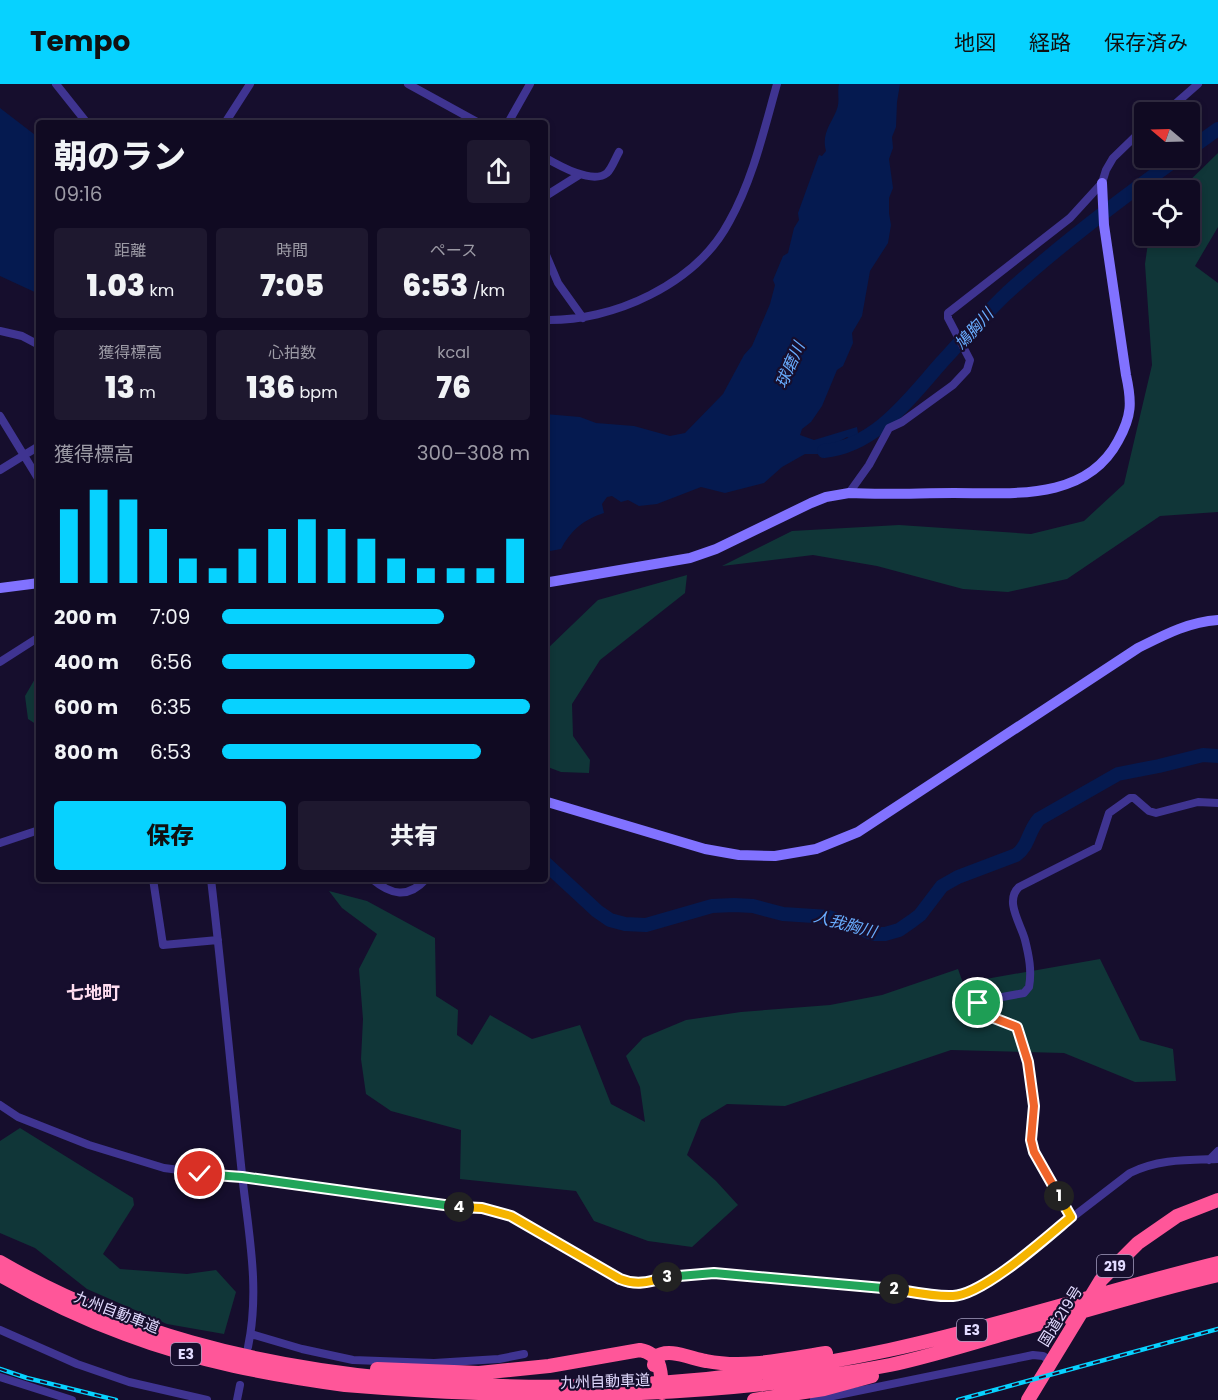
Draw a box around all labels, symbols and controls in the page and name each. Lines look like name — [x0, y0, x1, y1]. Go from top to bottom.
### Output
text: Tempo — [30, 22, 130, 61]
text: 地図 — [954, 28, 996, 57]
text: 経路 — [1029, 28, 1071, 57]
text: 保存済み — [1104, 28, 1188, 57]
north arrow — [1134, 102, 1200, 168]
map controls — [1134, 102, 1200, 246]
text: 朝のラン — [54, 133, 186, 180]
button: share — [467, 140, 530, 203]
text: 09:16 — [54, 180, 103, 208]
button: locate — [1134, 180, 1200, 246]
text: 距離 — [114, 239, 146, 262]
text: 時間 — [276, 239, 308, 262]
text: ペース — [430, 239, 477, 262]
text: 1.03 — [87, 264, 145, 307]
text: 7:05 — [260, 264, 324, 307]
text: 6:53 — [402, 264, 468, 307]
text: km — [145, 279, 174, 302]
text: /km — [468, 279, 505, 302]
water label: 鳩胸川 — [949, 302, 1000, 355]
water label: 球磨川 — [770, 337, 811, 392]
text: 獲得標高 — [98, 341, 162, 364]
text: 心拍数 — [268, 341, 316, 364]
text: kcal — [437, 341, 470, 364]
text: 13 — [105, 366, 135, 409]
text: 136 — [246, 366, 295, 409]
text: 76 — [436, 366, 471, 409]
text: m — [135, 381, 156, 404]
text: bpm — [295, 381, 338, 404]
text: 300–308 m — [417, 439, 530, 467]
text: 獲得標高 — [54, 440, 134, 468]
text: 200 m — [54, 603, 117, 631]
text: 7:09 — [150, 603, 190, 631]
text: 400 m — [54, 648, 119, 676]
text: 6:56 — [150, 648, 192, 676]
text: 600 m — [54, 693, 118, 721]
text: 6:35 — [150, 693, 191, 721]
text: 800 m — [54, 738, 118, 766]
text: 6:53 — [150, 738, 191, 766]
button: 保存 — [54, 801, 286, 870]
button: 共有 — [298, 801, 530, 870]
water label: 人我胸川 — [811, 905, 881, 944]
pin — [952, 977, 1003, 1028]
district label: 七地町 — [66, 980, 120, 1005]
icon: arrive — [961, 986, 994, 1019]
pin — [174, 1148, 225, 1199]
icon: check — [183, 1157, 216, 1190]
pin: 1 — [1044, 1181, 1074, 1211]
text: 1 — [1056, 1184, 1062, 1207]
pin: 4 — [444, 1192, 474, 1222]
text: 4 — [454, 1195, 464, 1218]
road number: 219 — [1097, 1255, 1133, 1277]
pin: 3 — [652, 1262, 682, 1292]
text: 3 — [662, 1265, 672, 1288]
pin: 2 — [879, 1274, 909, 1304]
text: 2 — [889, 1277, 899, 1300]
street label: 国道219号 — [1033, 1282, 1087, 1350]
street label: 九州自動車道 — [71, 1286, 163, 1338]
road number: E3 — [957, 1319, 987, 1341]
road number: E3 — [171, 1343, 201, 1365]
street label: 九州自動車道 — [560, 1369, 650, 1393]

